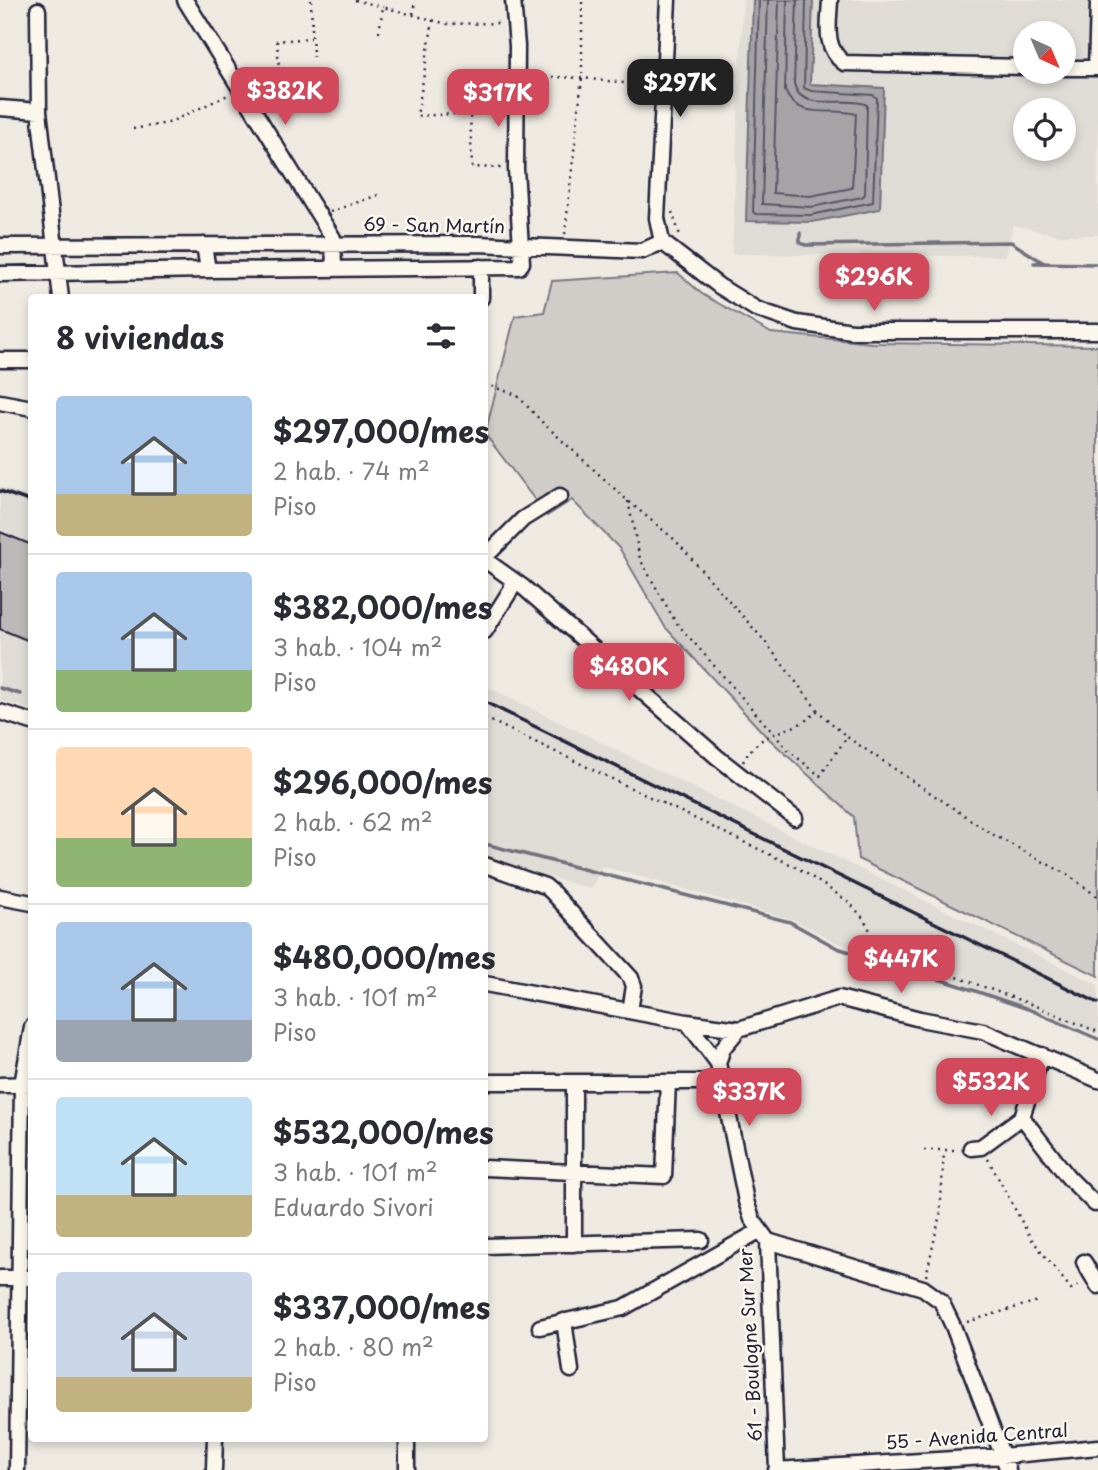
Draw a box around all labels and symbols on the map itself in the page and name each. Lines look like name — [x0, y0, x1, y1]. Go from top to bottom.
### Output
north arrow — [1013, 21, 1076, 84]
pin: $297K — [631, 60, 729, 119]
pin: $382K — [236, 68, 334, 127]
pin: $317K — [449, 69, 547, 129]
street label: 69 - San Martín — [363, 210, 505, 239]
pin: $296K — [825, 254, 923, 313]
pin: $480K — [580, 644, 678, 703]
pin: $447K — [852, 936, 950, 995]
pin: $532K — [942, 1058, 1040, 1118]
pin: $337K — [700, 1068, 798, 1128]
street label: 61 - Boulogne Sur Mer — [731, 1247, 768, 1443]
street label: 55 - Avenida Central — [885, 1416, 1069, 1455]

